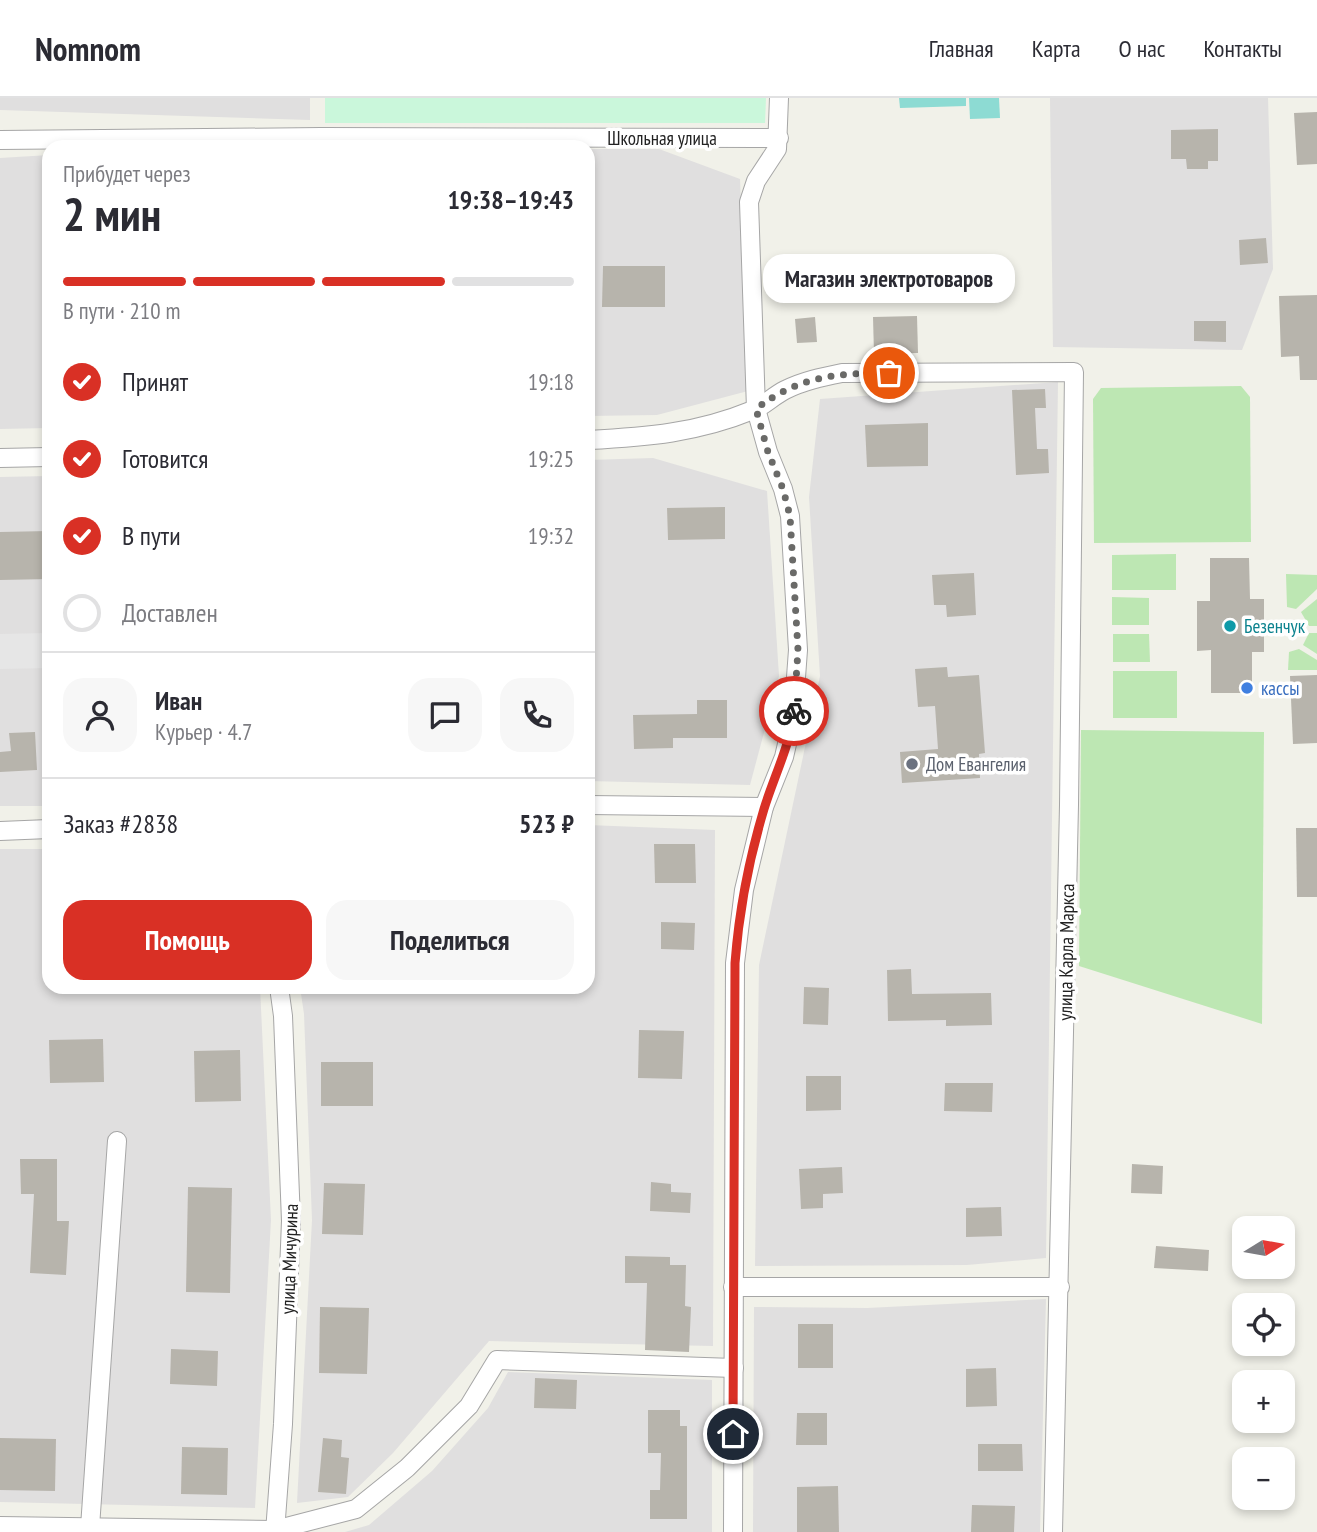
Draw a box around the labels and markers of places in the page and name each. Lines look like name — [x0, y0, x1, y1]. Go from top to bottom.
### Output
callout: Магазин электротоваров — [763, 254, 1015, 303]
pin — [859, 343, 919, 403]
place label: Безенчук — [1244, 614, 1306, 638]
marker: Безенчук — [1222, 618, 1238, 634]
place label: кассы — [1261, 676, 1299, 700]
marker: кассы — [1239, 680, 1255, 696]
place label: Дом Евангелия — [926, 752, 1026, 776]
marker: Дом Евангелия — [904, 756, 920, 772]
pin — [703, 1404, 763, 1464]

